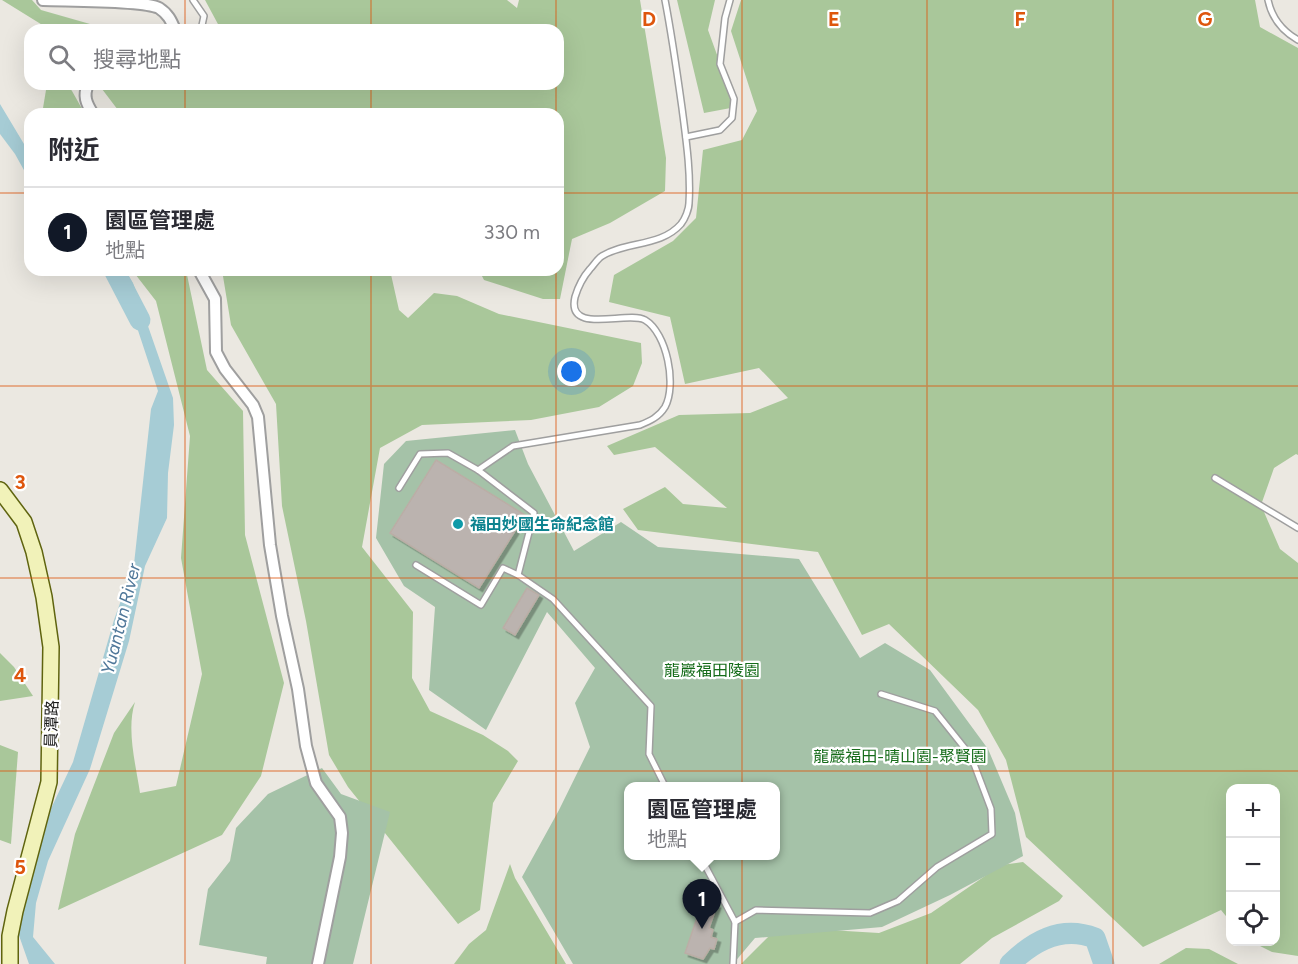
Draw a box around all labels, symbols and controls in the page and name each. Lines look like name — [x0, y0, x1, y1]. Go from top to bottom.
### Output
text: D — [642, 7, 656, 31]
text: E — [828, 7, 840, 31]
text: F — [1014, 7, 1026, 31]
text: G — [1198, 7, 1213, 31]
search box — [24, 24, 564, 90]
icon: search — [45, 41, 78, 74]
text: 搜尋地點 — [93, 46, 181, 73]
text: 附近 — [48, 134, 100, 166]
text: 園區管理處 — [105, 207, 215, 234]
text: 1 — [63, 220, 72, 244]
text: 330 m — [483, 220, 540, 244]
text: 地點 — [105, 238, 145, 262]
your location — [557, 357, 586, 386]
text: 3 — [14, 470, 26, 494]
place label: 福田妙國生命紀念館 — [470, 515, 614, 534]
marker: 福田妙國生命紀念館 — [451, 517, 465, 531]
water label: Yuantan River — [97, 560, 146, 677]
park label: 龍巖福田陵園 — [664, 661, 760, 680]
text: 4 — [14, 663, 27, 687]
street label: 員潭路 — [41, 700, 62, 748]
park label: 龍巖福田-晴山園-聚賢園 — [813, 747, 987, 766]
popup — [624, 782, 780, 860]
map controls — [1226, 784, 1280, 946]
button: + — [1226, 784, 1280, 838]
text: 園區管理處 — [647, 796, 757, 823]
text: 地點 — [647, 827, 687, 851]
button: − — [1226, 838, 1280, 892]
text: 5 — [14, 855, 26, 879]
pin: 1 — [682, 880, 722, 929]
button: locate — [1226, 892, 1280, 946]

